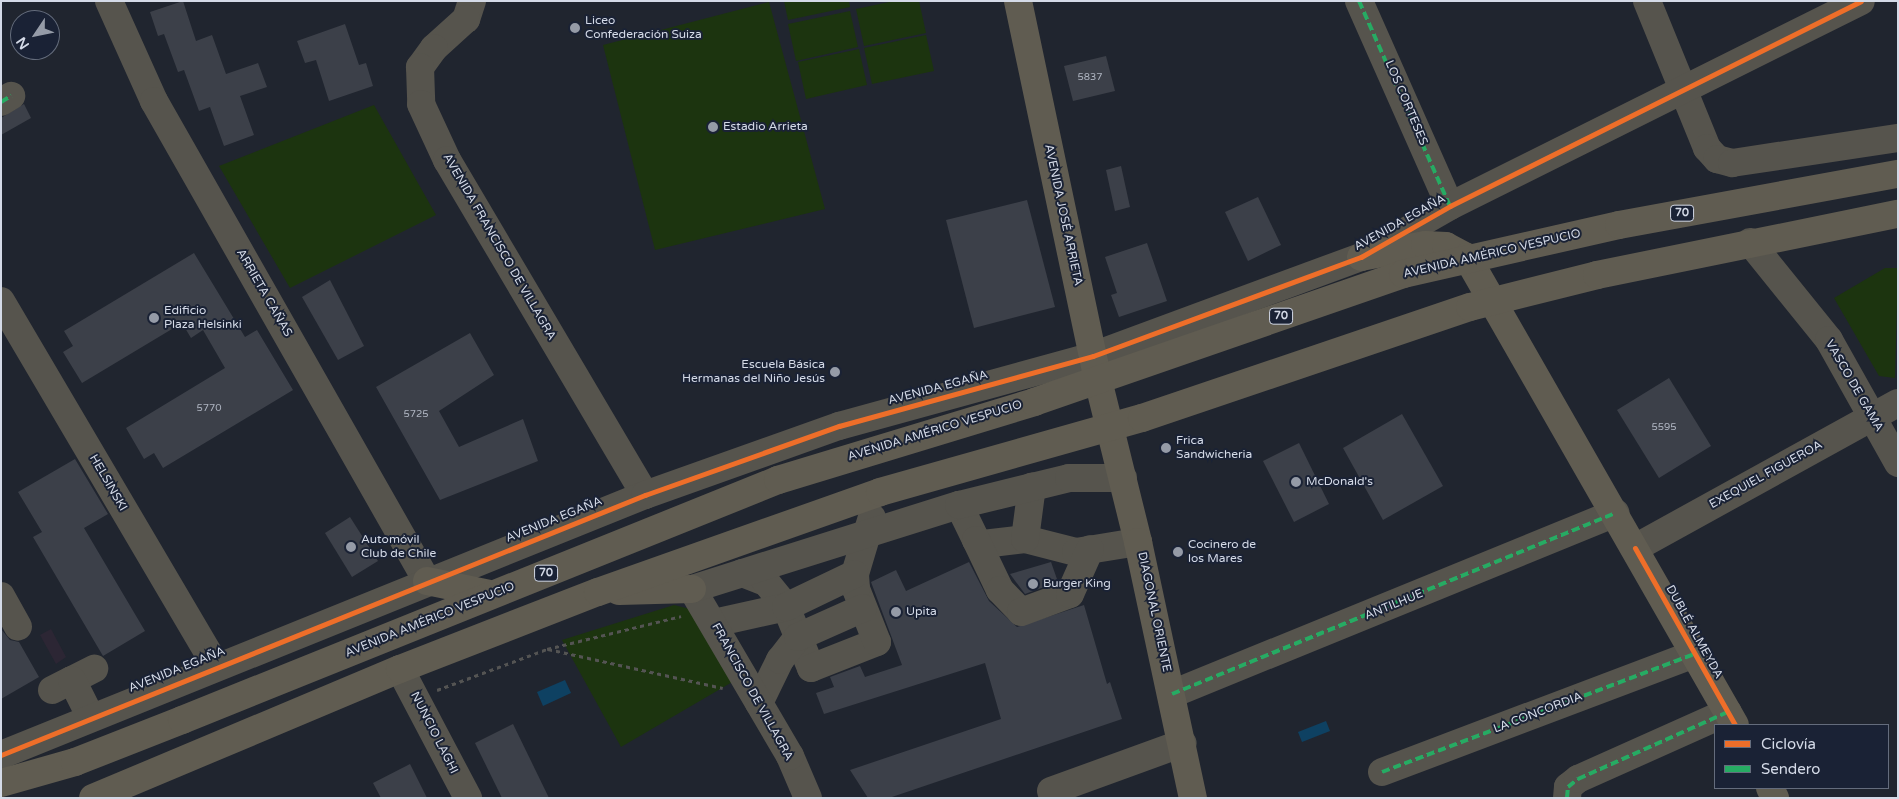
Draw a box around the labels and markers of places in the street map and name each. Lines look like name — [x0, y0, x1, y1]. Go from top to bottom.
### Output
place label: Liceo Confederación Suiza — [585, 14, 702, 42]
marker: Liceo Confederación Suiza — [569, 22, 581, 34]
place label: Estadio Arrieta — [723, 120, 808, 134]
marker: Estadio Arrieta — [707, 121, 719, 133]
place label: Edificio Plaza Helsinki — [164, 304, 242, 332]
marker: Edificio Plaza Helsinki — [148, 312, 160, 324]
place label: Escuela Básica Hermanas del Niño Jesús — [682, 358, 825, 386]
marker: Escuela Básica Hermanas del Niño Jesús — [829, 366, 841, 378]
place label: Frica Sandwicheria — [1176, 434, 1252, 462]
marker: Frica Sandwicheria — [1160, 442, 1172, 454]
place label: McDonald's — [1306, 475, 1373, 489]
marker: McDonald's — [1290, 476, 1302, 488]
place label: Automóvil Club de Chile — [361, 533, 436, 561]
place label: Cocinero de los Mares — [1188, 538, 1256, 566]
marker: Automóvil Club de Chile — [345, 541, 357, 553]
marker: Cocinero de los Mares — [1172, 546, 1184, 558]
place label: Burger King — [1043, 577, 1111, 591]
marker: Burger King — [1027, 578, 1039, 590]
place label: Upita — [906, 605, 937, 619]
marker: Upita — [890, 606, 902, 618]

